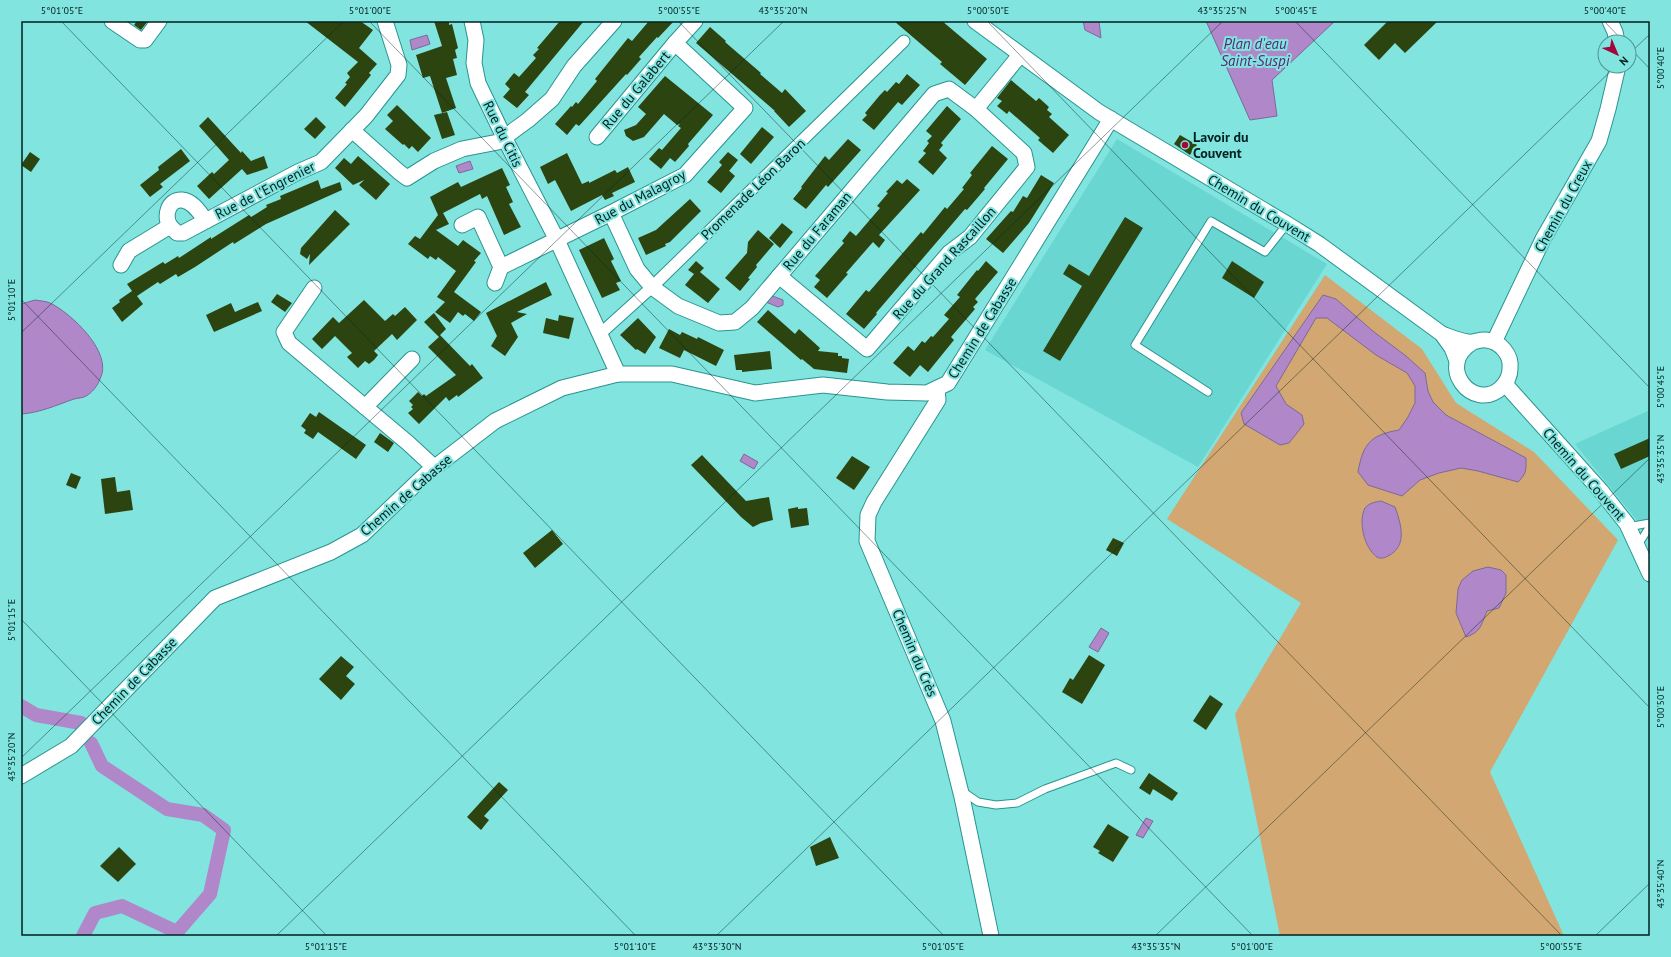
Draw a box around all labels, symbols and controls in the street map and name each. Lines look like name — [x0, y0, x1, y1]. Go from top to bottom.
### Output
text: 5°01'05"E — [41, 4, 83, 17]
text: 5°01'00"E — [349, 4, 391, 17]
text: 5°00'55"E — [658, 4, 700, 17]
text: 43°35'20"N — [758, 4, 808, 17]
text: 5°00'50"E — [967, 4, 1009, 17]
text: 43°35'25"N — [1197, 4, 1247, 17]
text: 5°00'45"E — [1275, 4, 1317, 17]
text: 5°00'40"E — [1584, 4, 1626, 17]
water label: Plan d'eau Saint-Suspi — [1220, 34, 1291, 70]
north arrow — [1597, 34, 1637, 74]
street label: Rue du Galabert — [598, 47, 674, 133]
text: 5°00'40"E — [1654, 47, 1667, 89]
text: N — [1616, 54, 1631, 69]
street label: Rue du Citis — [479, 98, 527, 170]
place label: Lavoir du Couvent — [1193, 128, 1249, 162]
street label: Promenade Léon Baron — [697, 134, 809, 244]
marker: Lavoir du Couvent — [1180, 140, 1190, 150]
street label: Rue de l'Engrenier — [212, 157, 318, 223]
street label: Chemin du Creux — [1530, 157, 1596, 255]
street label: Rue du Malagroy — [591, 165, 689, 229]
street label: Chemin du Couvent — [1204, 170, 1314, 246]
street label: Rue du Faraman — [779, 188, 855, 274]
street label: Rue du Grand Rascaillon — [888, 203, 1000, 323]
street label: Chemin de Cabasse — [944, 274, 1020, 382]
text: 5°01'10"E — [5, 279, 18, 321]
text: 5°00'45"E — [1654, 366, 1667, 408]
street label: Chemin du Couvent — [1539, 424, 1629, 524]
text: 43°35'35"N — [1654, 434, 1667, 484]
street label: Chemin de Cabasse — [356, 450, 456, 540]
text: 5°01'15"E — [5, 599, 18, 641]
street label: Chemin du Crès — [888, 606, 942, 700]
street label: Chemin de Cabasse — [87, 633, 181, 729]
text: 5°00'50"E — [1654, 686, 1667, 728]
text: 43°35'20"N — [5, 732, 18, 782]
text: 43°35'40"N — [1654, 859, 1667, 909]
text: 5°01'15"E — [305, 940, 347, 953]
text: 5°01'10"E — [614, 940, 656, 953]
text: 43°35'30"N — [692, 940, 742, 953]
text: 5°01'05"E — [922, 940, 964, 953]
text: 43°35'35"N — [1131, 940, 1181, 953]
text: 5°01'00"E — [1231, 940, 1273, 953]
text: 5°00'55"E — [1540, 940, 1582, 953]

